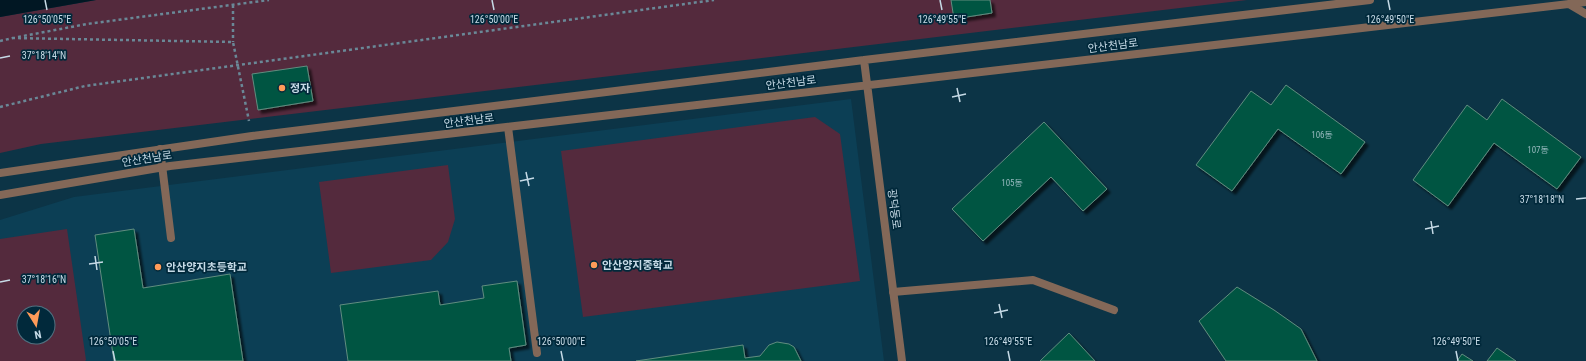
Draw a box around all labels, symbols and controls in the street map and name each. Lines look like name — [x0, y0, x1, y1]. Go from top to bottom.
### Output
text: 126°50'05"E — [23, 14, 71, 25]
text: 126°50'00"E — [470, 14, 518, 25]
text: 126°49'55"E — [918, 14, 966, 25]
text: 126°49'50"E — [1366, 14, 1414, 25]
street label: 안산천남로 — [1087, 36, 1139, 56]
text: 37°18'14"N — [22, 50, 66, 61]
street label: 안산천남로 — [765, 73, 817, 93]
place label: 정자 — [290, 82, 310, 95]
marker: 정자 — [277, 83, 287, 93]
street label: 안산천남로 — [443, 111, 495, 131]
house number: 106동 — [1311, 130, 1333, 140]
house number: 107동 — [1527, 145, 1549, 155]
street label: 안산천남로 — [121, 149, 173, 169]
house number: 105동 — [1001, 178, 1023, 188]
street label: 광덕동로 — [885, 188, 903, 230]
text: 37°18'18"N — [1520, 194, 1564, 205]
place label: 안산양지중학교 — [602, 259, 673, 272]
marker: 안산양지중학교 — [589, 260, 599, 270]
place label: 안산양지초등학교 — [166, 261, 247, 274]
marker: 안산양지초등학교 — [153, 262, 163, 272]
text: 37°18'16"N — [22, 274, 66, 285]
north arrow — [16, 305, 56, 345]
text: N — [33, 327, 42, 341]
text: 126°50'05"E — [89, 336, 137, 347]
text: 126°50'00"E — [537, 336, 585, 347]
text: 126°49'55"E — [984, 336, 1032, 347]
text: 126°49'50"E — [1432, 336, 1480, 347]

